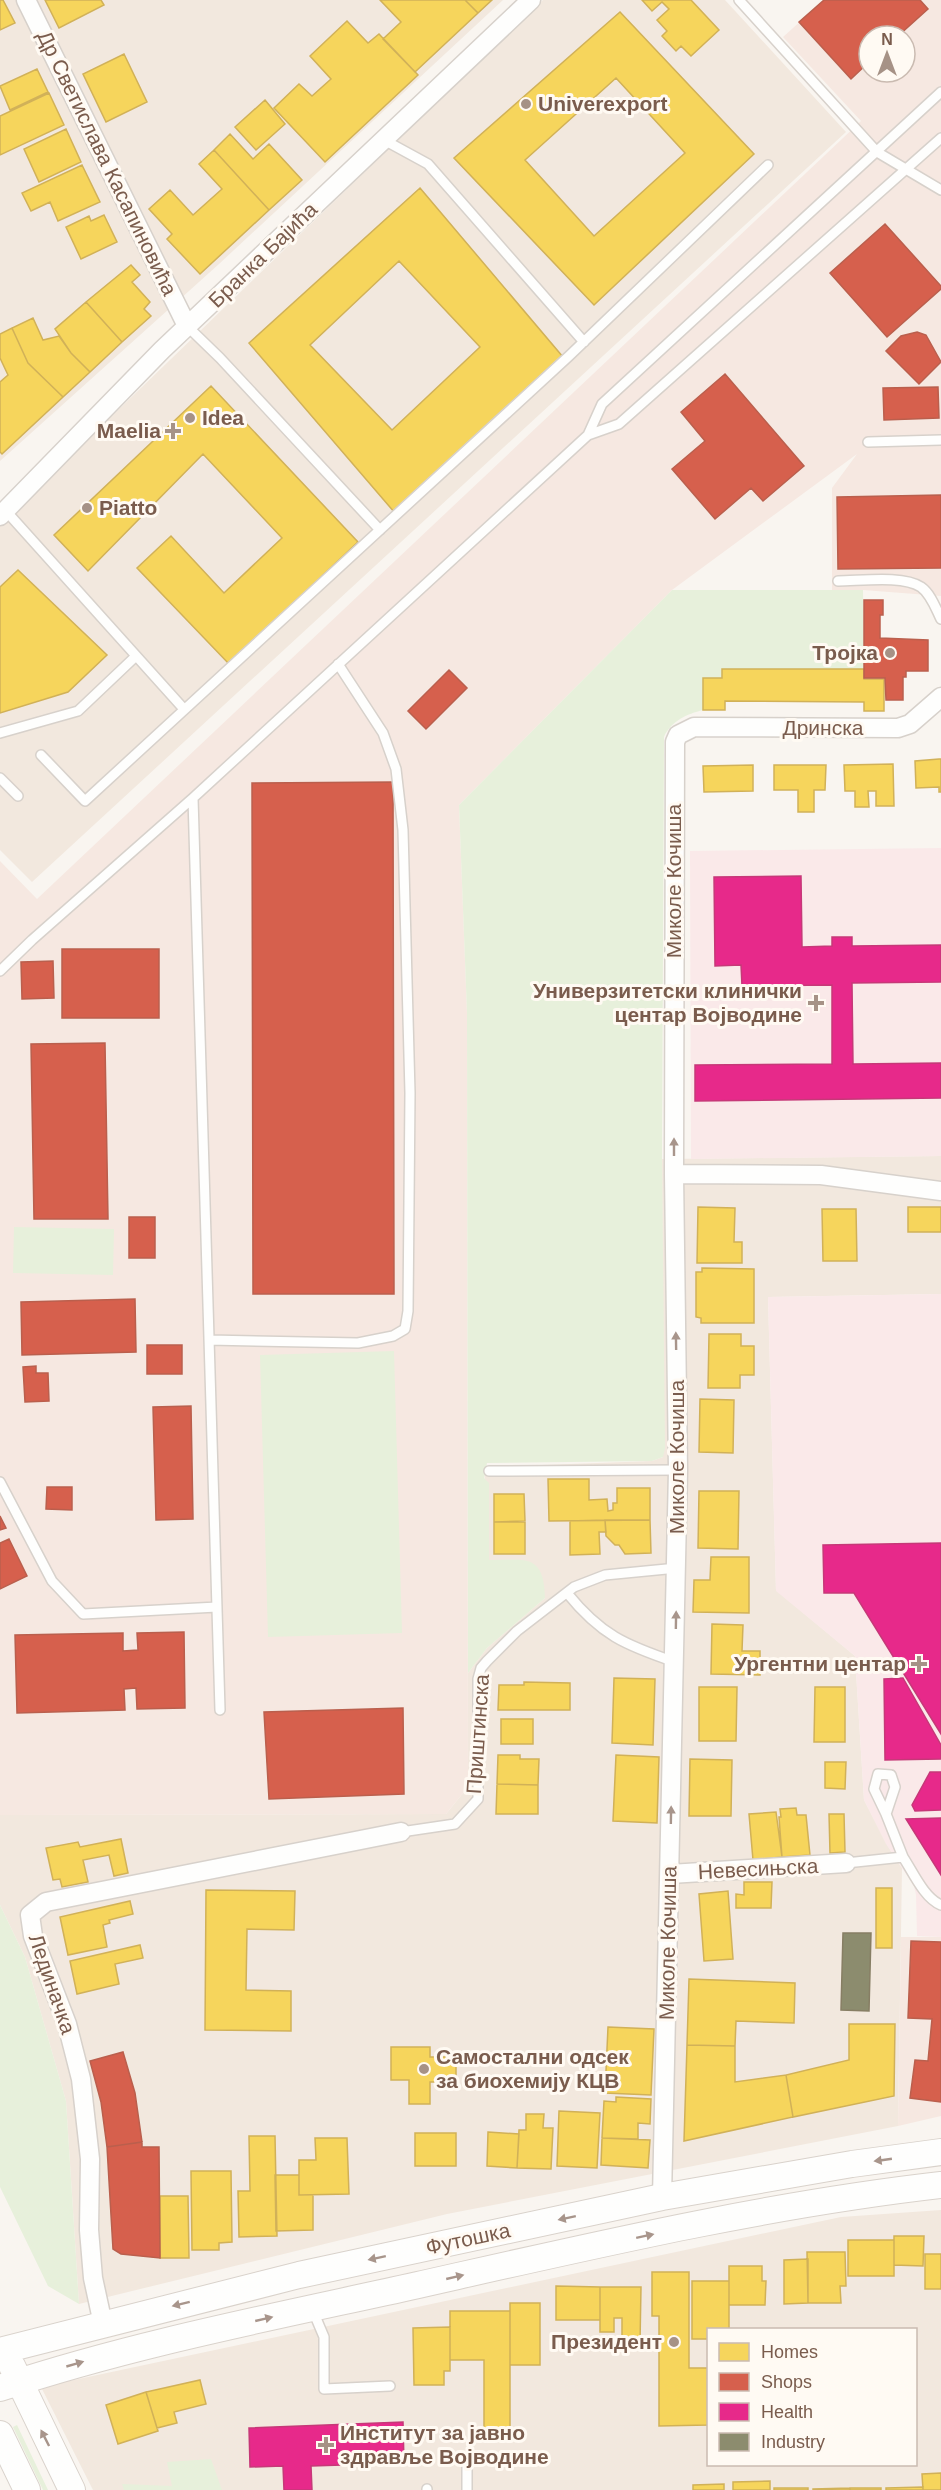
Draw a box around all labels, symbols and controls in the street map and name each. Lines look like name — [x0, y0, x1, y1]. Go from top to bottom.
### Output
north arrow — [857, 24, 917, 84]
street label: Др Светислава Касапиновића — [33, 27, 182, 299]
text: N — [881, 31, 893, 48]
place label: Univerexport — [538, 92, 668, 115]
marker: Univerexport — [519, 97, 533, 111]
street label: Бранка Бајића — [204, 197, 322, 312]
place label: Idea — [202, 406, 244, 429]
marker: Idea — [183, 411, 197, 425]
place label: Maelia — [97, 419, 161, 442]
marker: Maelia — [166, 424, 180, 438]
place label: Piatto — [99, 496, 157, 519]
marker: Piatto — [80, 501, 94, 515]
place label: Тројка — [812, 641, 878, 664]
marker: Тројка — [883, 646, 897, 660]
street label: Дринска — [782, 716, 864, 739]
street label: Миколе Кочиша — [662, 804, 685, 958]
place label: Универзитетски клинички центар Војводине — [533, 979, 802, 1026]
marker: Универзитетски клинички центар Војводине — [807, 994, 825, 1012]
one-way arrow — [669, 1137, 679, 1156]
one-way arrow — [672, 1332, 681, 1351]
street label: Миколе Кочиша — [665, 1380, 688, 1534]
one-way arrow — [671, 1611, 681, 1630]
place label: Ургентни центар — [734, 1652, 906, 1675]
marker: Ургентни центар — [910, 1655, 928, 1673]
street label: Приштинска — [462, 1673, 493, 1795]
one-way arrow — [666, 1806, 676, 1825]
street label: Невесињска — [697, 1854, 819, 1883]
street label: Миколе Кочиша — [655, 1865, 680, 2020]
street label: Лединачка — [25, 1931, 80, 2037]
place label: Самостални одсек за биохемију КЦВ — [436, 2045, 629, 2092]
marker: Самостални одсек за биохемију КЦВ — [417, 2062, 431, 2076]
one-way arrow — [873, 2155, 892, 2164]
one-way arrow — [558, 2214, 577, 2223]
street label: Футошка — [424, 2218, 513, 2259]
one-way arrow — [636, 2231, 655, 2240]
one-way arrow — [367, 2254, 386, 2264]
one-way arrow — [445, 2271, 464, 2281]
one-way arrow — [172, 2299, 191, 2309]
one-way arrow — [255, 2314, 273, 2324]
legend — [707, 2328, 917, 2466]
place label: Президент — [551, 2330, 662, 2353]
marker: Президент — [667, 2335, 681, 2349]
text: Homes — [761, 2342, 818, 2362]
one-way arrow — [66, 2359, 84, 2368]
text: Shops — [761, 2372, 812, 2392]
text: Health — [761, 2402, 813, 2422]
place label: Институт за јавно здравље Војводине — [340, 2421, 549, 2468]
one-way arrow — [40, 2429, 50, 2446]
text: Industry — [761, 2432, 825, 2452]
marker: Институт за јавно здравље Војводине — [317, 2436, 335, 2454]

